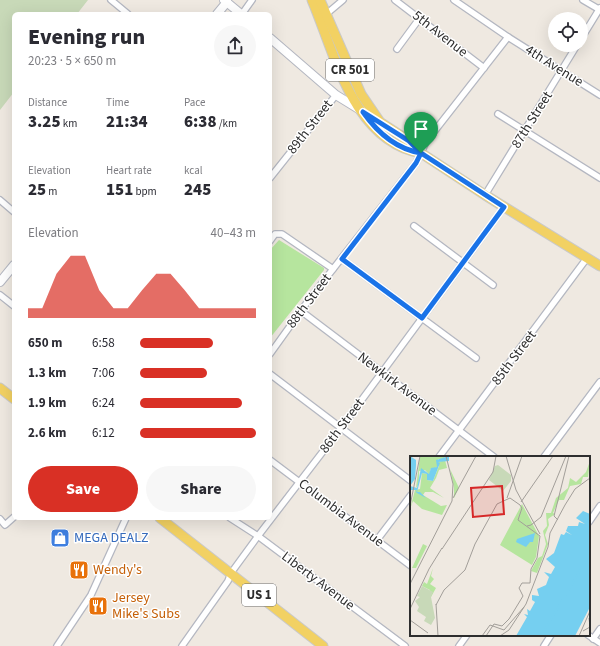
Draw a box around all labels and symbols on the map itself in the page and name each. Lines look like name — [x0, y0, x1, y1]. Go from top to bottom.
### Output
street label: 5th Avenue — [408, 6, 472, 62]
street label: 4th Avenue — [521, 40, 587, 92]
road number: CR 501 — [326, 59, 374, 81]
street label: 87th Street — [507, 87, 558, 152]
street label: 89th Street — [282, 95, 338, 158]
pin — [404, 112, 438, 153]
street label: 88th Street — [282, 269, 336, 333]
street label: 85th Street — [487, 326, 541, 390]
street label: Newkirk Avenue — [353, 348, 441, 420]
street label: 86th Street — [315, 394, 369, 458]
inset map — [410, 456, 590, 636]
street label: Columbia Avenue — [294, 474, 388, 552]
shop icon: MEGA DEALZ — [49, 527, 71, 549]
place label: MEGA DEALZ — [74, 528, 148, 548]
street label: Liberty Avenue — [277, 547, 359, 615]
restaurant icon: Wendy's — [68, 559, 90, 581]
place label: Wendy's — [93, 560, 142, 580]
road number: US 1 — [242, 584, 276, 606]
place label: Jersey Mike's Subs — [112, 588, 180, 624]
restaurant icon: Jersey Mike's Subs — [87, 595, 109, 617]

